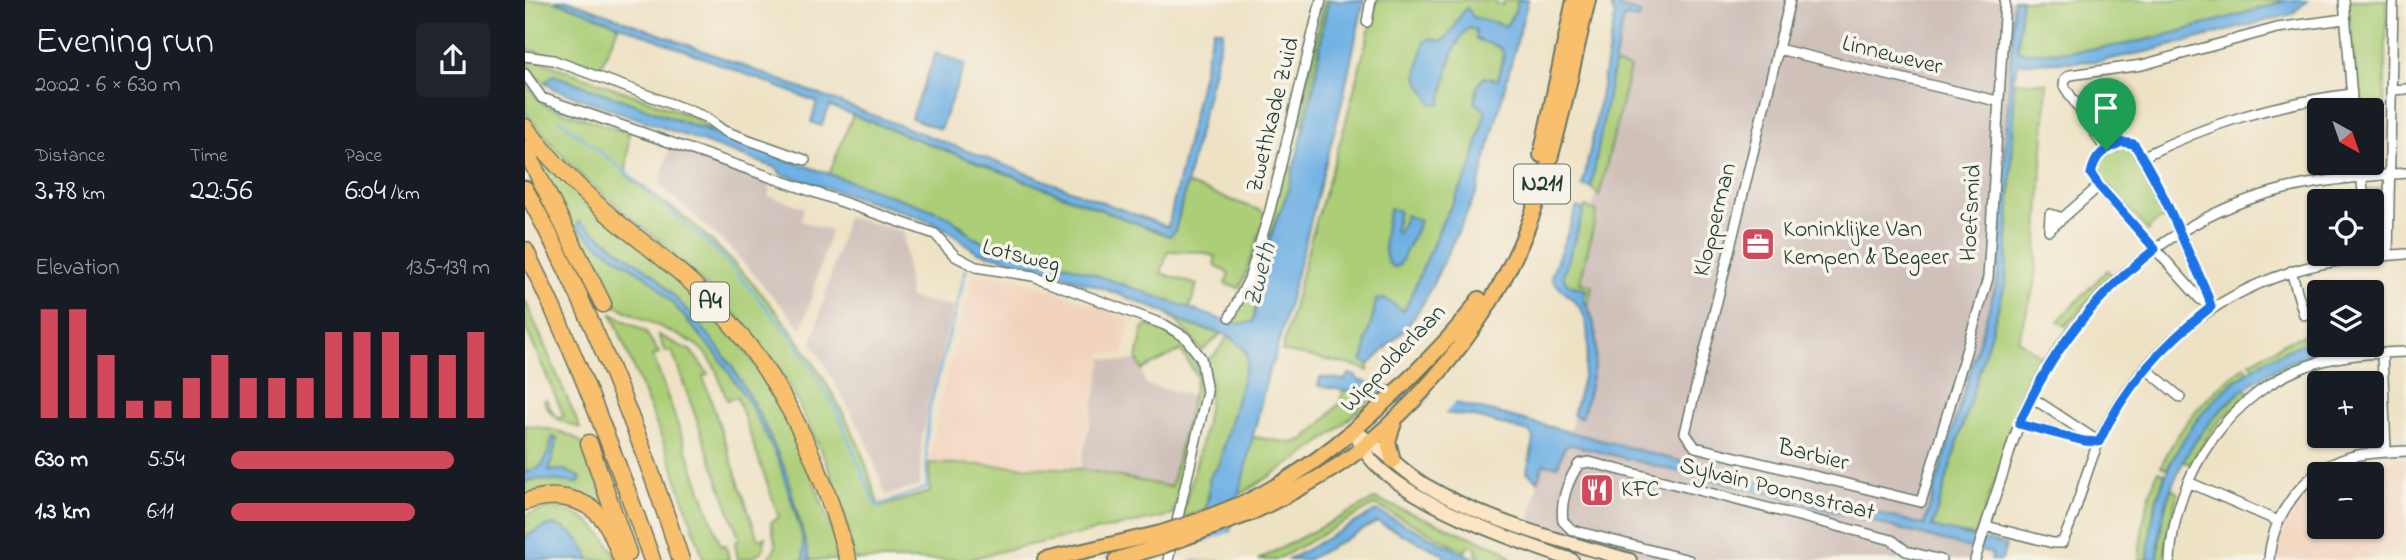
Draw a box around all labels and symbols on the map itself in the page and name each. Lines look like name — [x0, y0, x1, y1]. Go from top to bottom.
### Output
street label: Linnewever — [1838, 27, 1946, 85]
street label: Zwethkade Zuid — [1238, 33, 1310, 196]
pin — [2076, 78, 2136, 150]
north arrow — [2307, 98, 2383, 175]
street label: Klopperman — [1685, 160, 1747, 280]
street label: Hoefsmid — [1952, 163, 1992, 262]
road number: N211 — [1514, 164, 1570, 204]
place label: Koninklijke Van Kempen & Begeer — [1783, 213, 1950, 276]
office icon: Koninklijke Van Kempen & Begeer — [1739, 225, 1777, 263]
street label: Lotsweg — [978, 230, 1064, 284]
water label: Zweth — [1234, 238, 1288, 311]
road number: A4 — [691, 282, 729, 322]
street label: Wippolderlaan — [1333, 297, 1455, 421]
street label: Barbier — [1773, 430, 1853, 482]
street label: Sylvain Poonsstraat — [1675, 449, 1878, 532]
restaurant icon: KFC — [1578, 471, 1616, 509]
place label: KFC — [1621, 473, 1659, 508]

